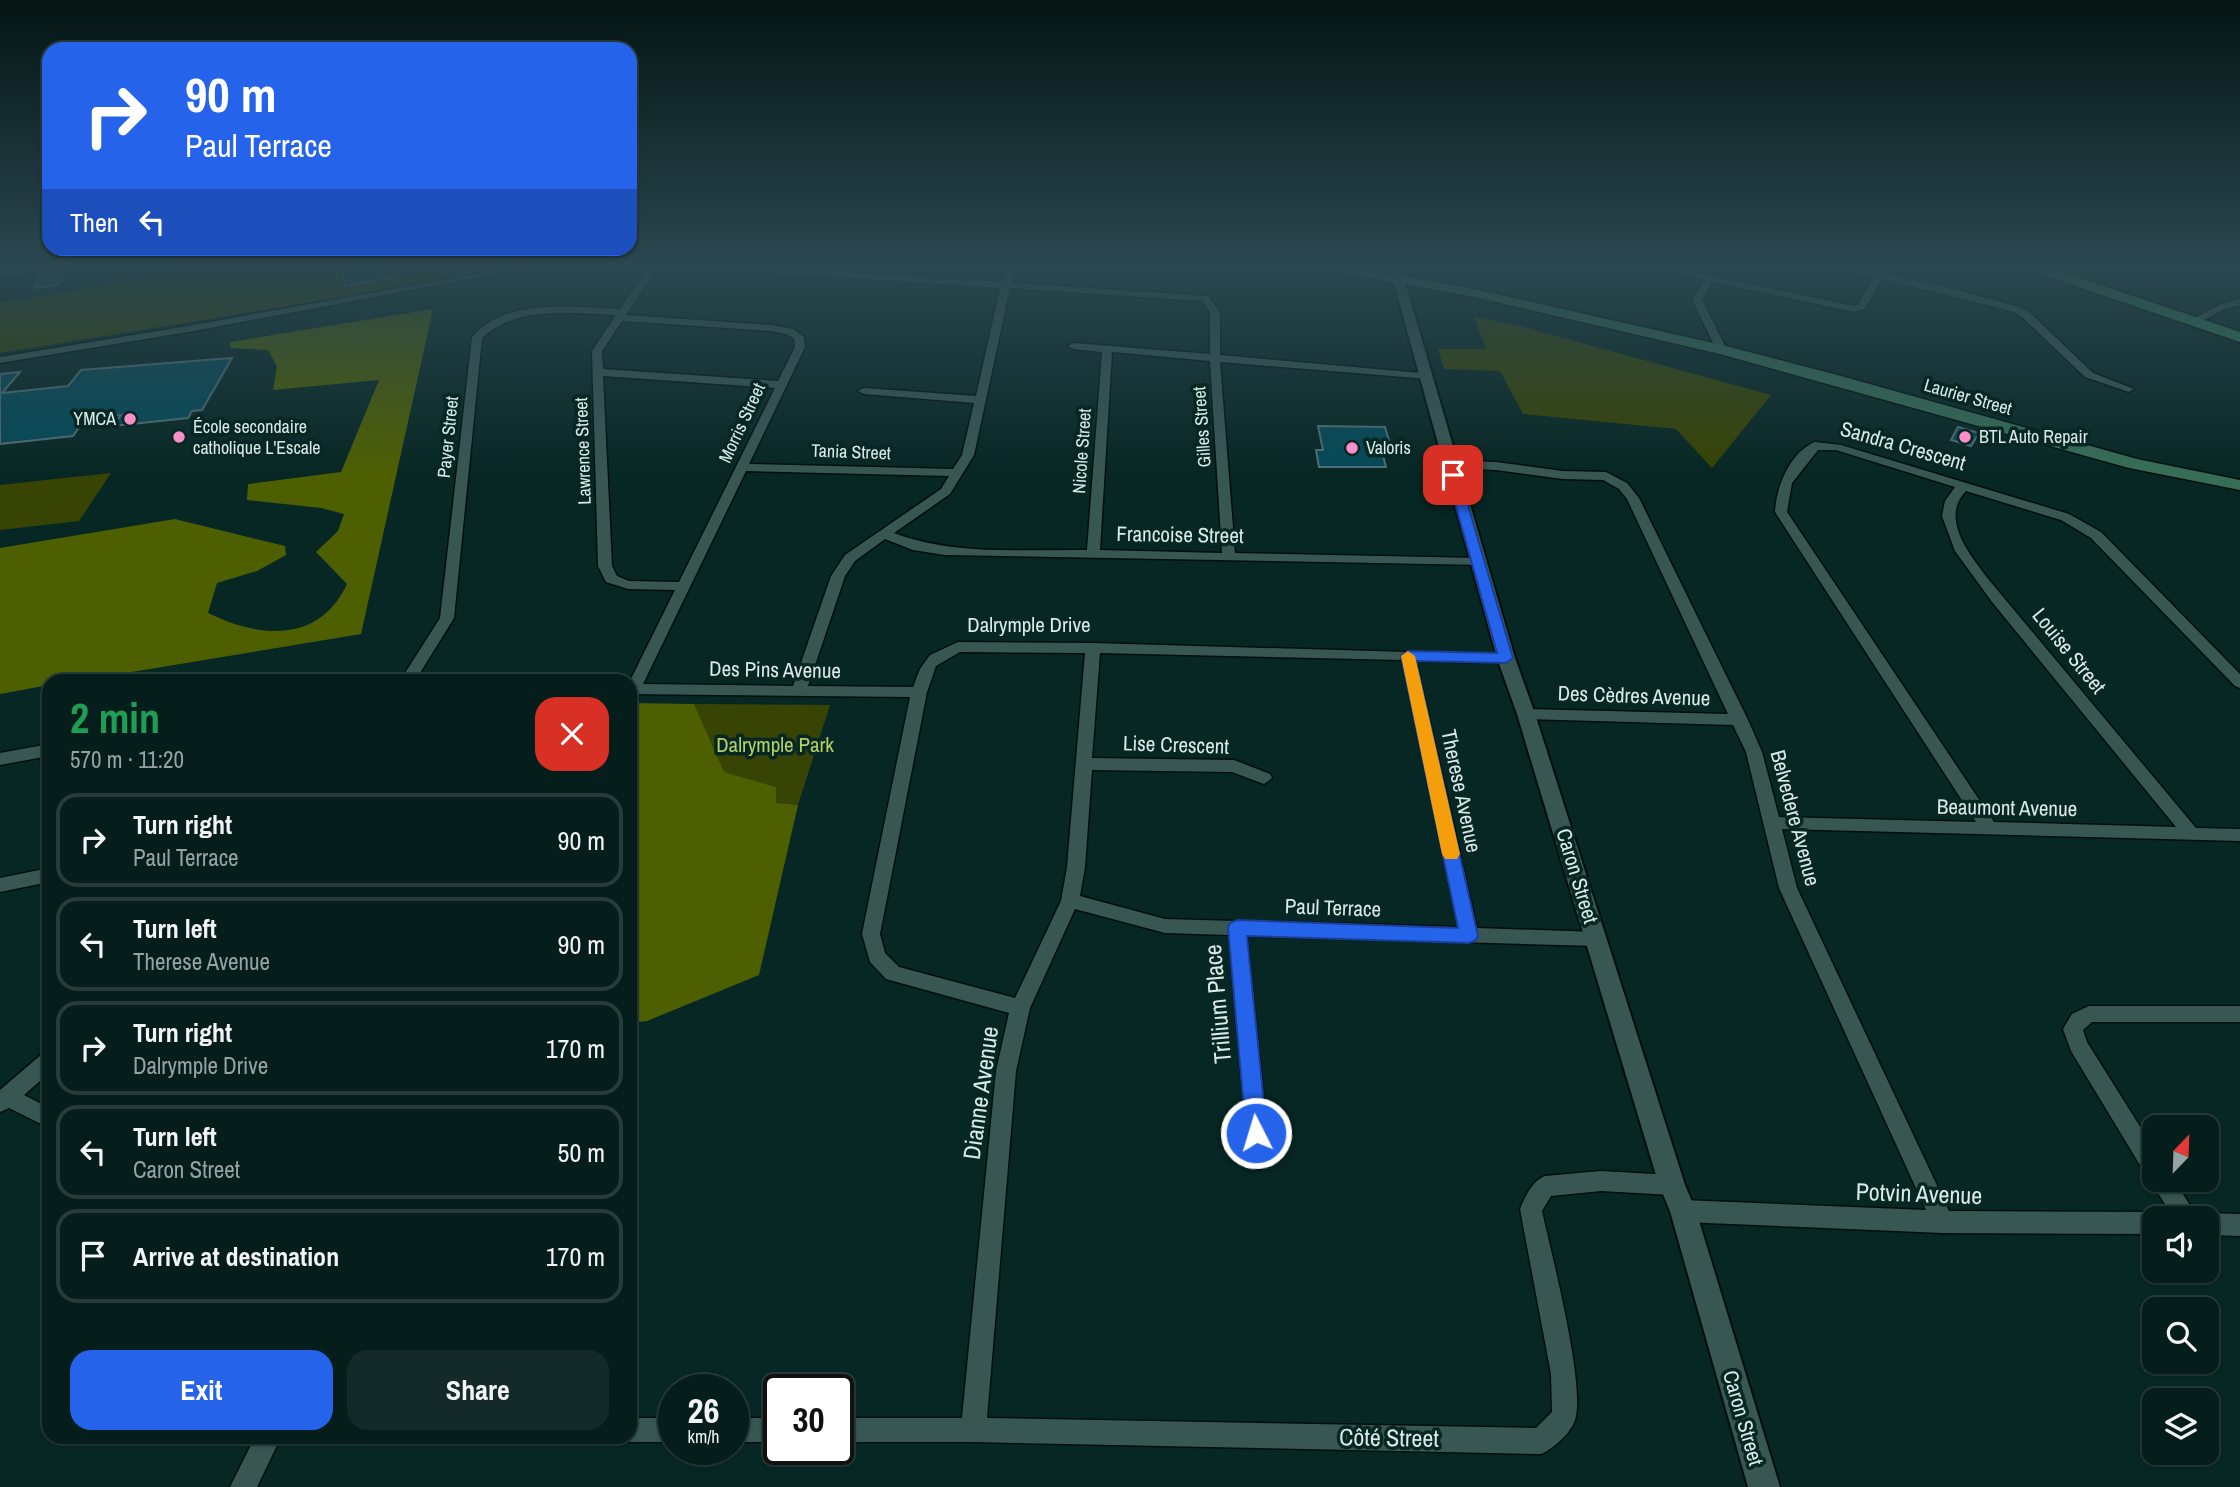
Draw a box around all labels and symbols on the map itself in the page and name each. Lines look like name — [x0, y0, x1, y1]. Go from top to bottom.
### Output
street label: Laurier Street — [1921, 372, 2015, 421]
street label: Morris Street — [712, 379, 771, 467]
street label: Gilles Street — [1186, 386, 1217, 468]
street label: Payer Street — [431, 395, 464, 479]
street label: Lawrence Street — [568, 397, 597, 505]
place label: YMCA — [73, 406, 116, 431]
street label: Nicole Street — [1066, 408, 1097, 494]
marker: YMCA — [122, 411, 138, 427]
place label: École secondaire catholique L'Escale — [193, 414, 321, 460]
street label: Sandra Crescent — [1837, 414, 1969, 477]
place label: BTL Auto Repair — [1979, 424, 2088, 449]
marker: École secondaire catholique L'Escale — [171, 429, 187, 445]
marker: BTL Auto Repair — [1957, 429, 1973, 445]
place label: Valoris — [1366, 435, 1411, 460]
street label: Tania Street — [811, 438, 891, 465]
marker: Valoris — [1344, 440, 1360, 456]
pin — [1423, 445, 1483, 505]
street label: Francoise Street — [1116, 519, 1244, 550]
street label: Louise Street — [2026, 602, 2113, 700]
street label: Dalrymple Drive — [967, 610, 1091, 639]
street label: Des Pins Avenue — [709, 654, 841, 685]
street label: Des Cèdres Avenue — [1557, 678, 1711, 713]
street label: Therese Avenue — [1434, 727, 1489, 855]
street label: Lise Crescent — [1122, 728, 1230, 761]
park label: Dalrymple Park — [716, 730, 834, 759]
street label: Belvedere Avenue — [1763, 747, 1828, 889]
street label: Beaumont Avenue — [1937, 792, 2077, 823]
street label: Caron Street — [1549, 825, 1606, 927]
street label: Paul Terrace — [1284, 891, 1382, 924]
street label: Trillium Place — [1196, 943, 1238, 1065]
street label: Dianne Avenue — [955, 1024, 1005, 1162]
position arrow — [1219, 1096, 1293, 1170]
north arrow — [2142, 1115, 2219, 1192]
street label: Potvin Avenue — [1855, 1175, 1983, 1211]
street label: Caron Street — [1716, 1367, 1771, 1469]
speed limit sign: 30 — [763, 1374, 854, 1465]
street label: Côté Street — [1339, 1420, 1440, 1454]

